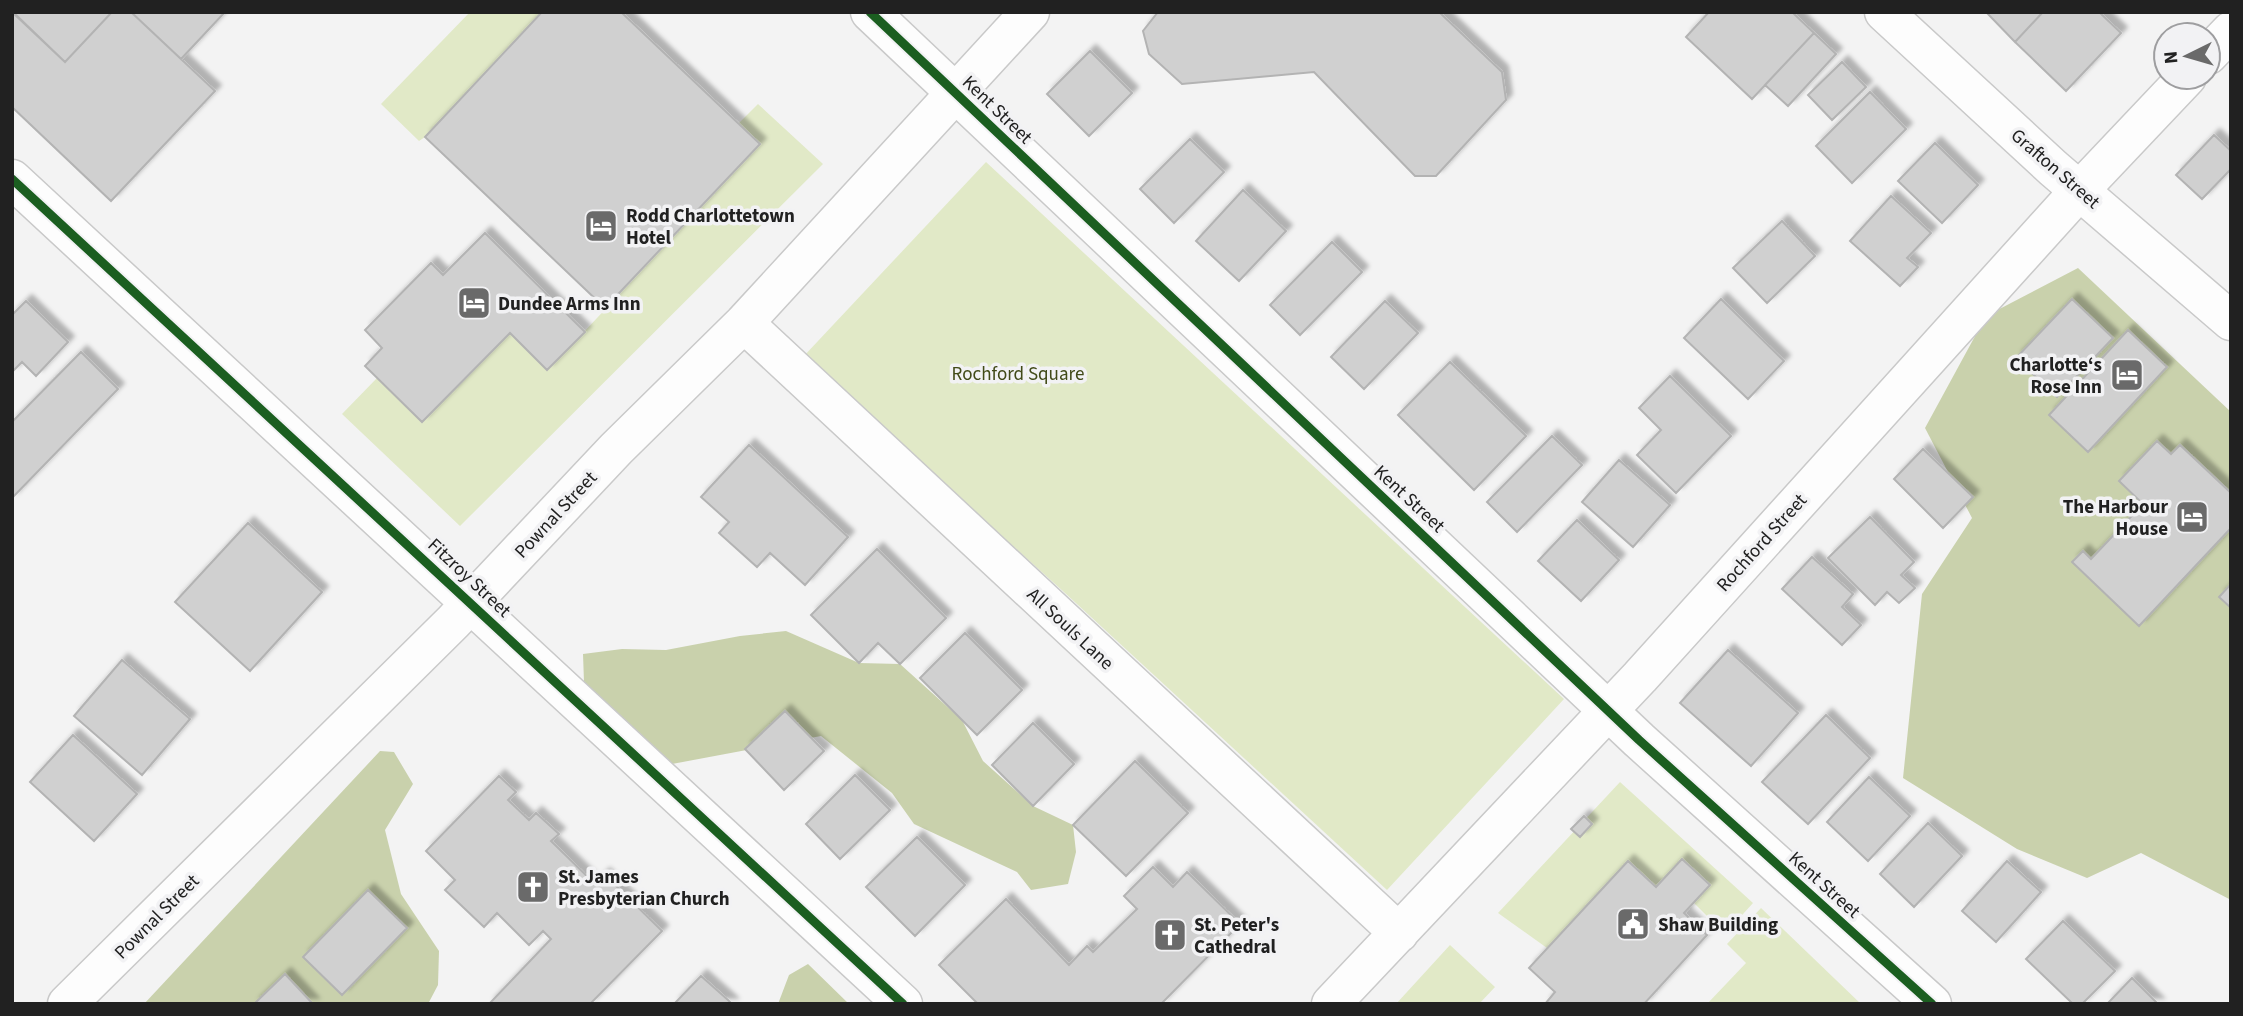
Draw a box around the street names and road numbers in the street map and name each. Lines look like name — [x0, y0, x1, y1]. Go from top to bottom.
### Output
street label: Kent Street — [956, 70, 1039, 151]
street label: Grafton Street — [2004, 123, 2106, 216]
street label: Kent Street — [1367, 459, 1451, 540]
street label: Pownal Street — [509, 465, 604, 565]
street label: Rochford Street — [1711, 487, 1814, 598]
street label: Fitzroy Street — [421, 532, 517, 624]
street label: All Souls Lane — [1021, 582, 1119, 676]
street label: Kent Street — [1782, 845, 1866, 925]
street label: Pownal Street — [108, 868, 206, 966]

